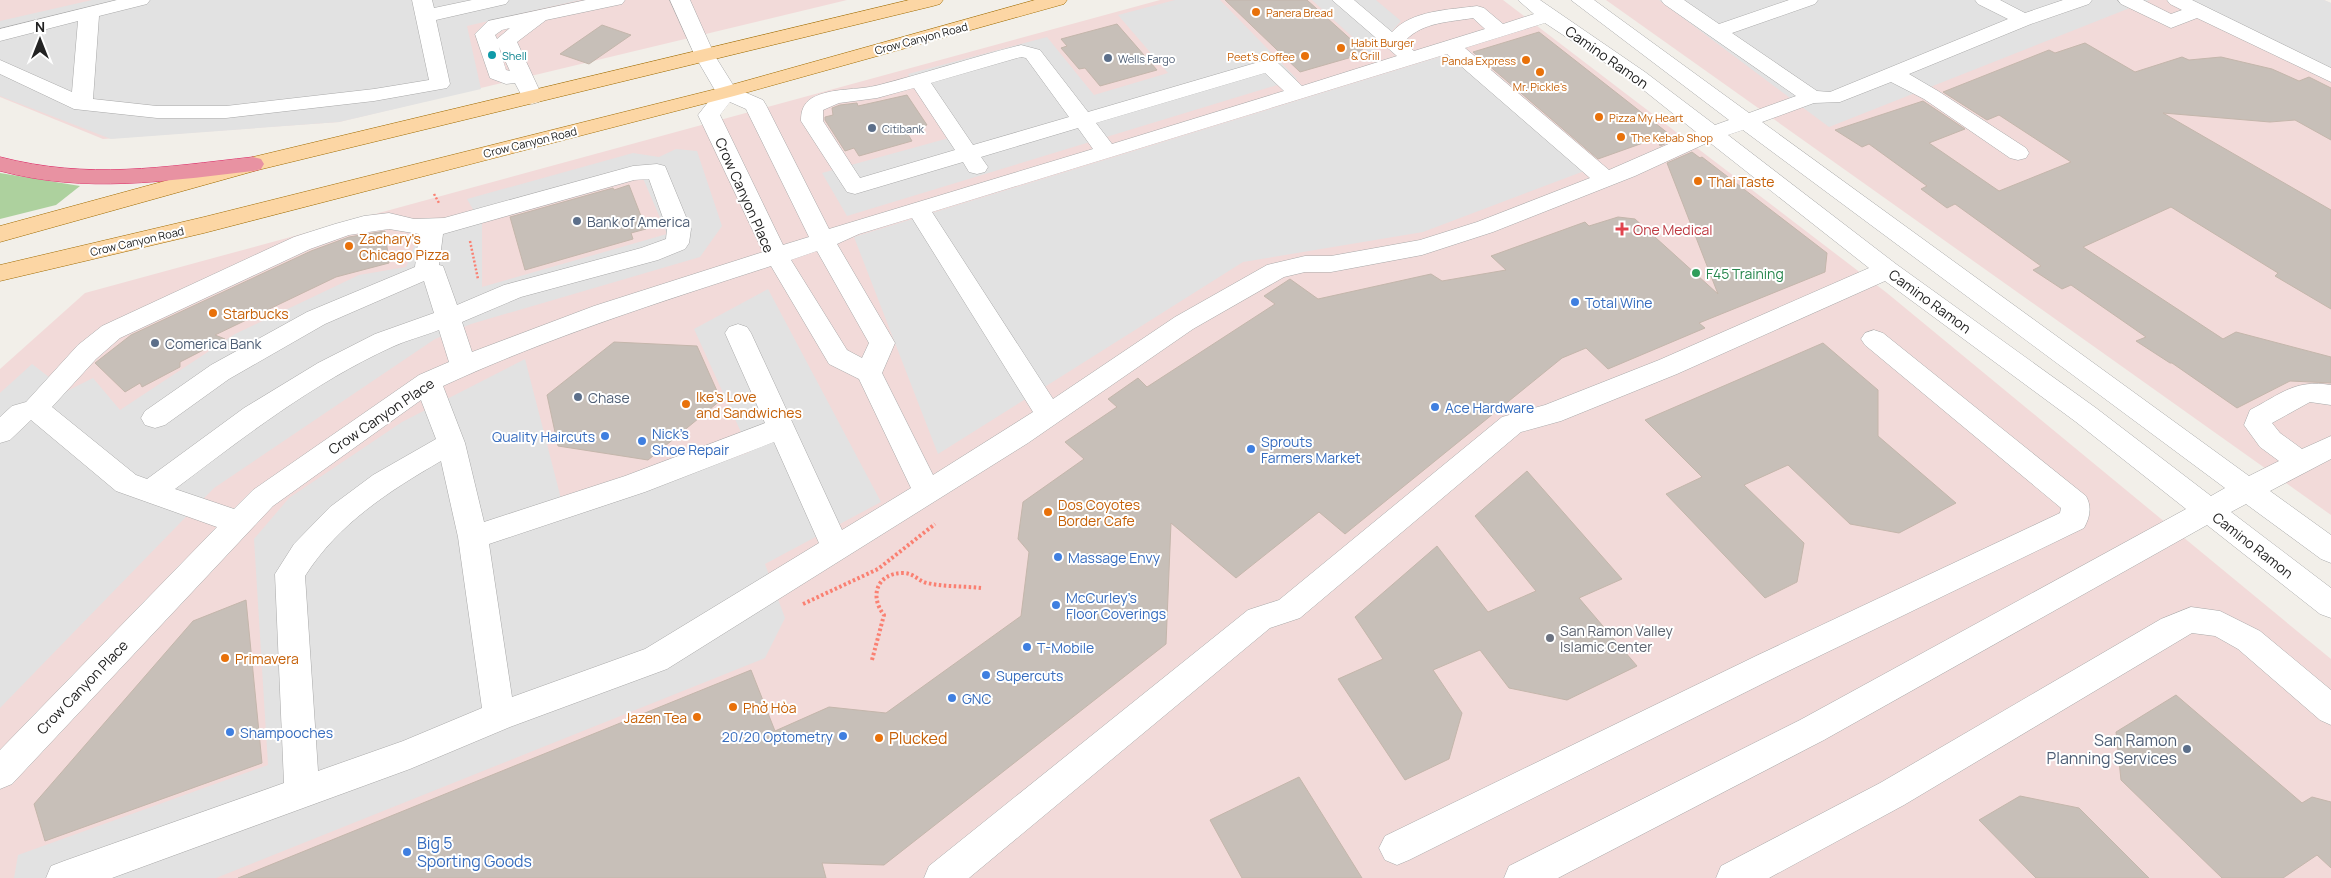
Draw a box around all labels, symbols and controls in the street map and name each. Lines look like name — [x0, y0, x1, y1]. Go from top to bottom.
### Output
place label: Panera Bread — [1266, 5, 1333, 20]
marker: Panera Bread — [1250, 6, 1262, 18]
north arrow — [15, 15, 65, 65]
text: N — [35, 17, 45, 36]
street label: Crow Canyon Road — [873, 18, 969, 58]
street label: Camino Ramon — [1562, 21, 1652, 93]
place label: Habit Burger & Grill — [1351, 35, 1414, 63]
marker: Habit Burger & Grill — [1335, 42, 1347, 54]
place label: Shell — [502, 48, 527, 63]
marker: Shell — [486, 49, 498, 61]
place label: Peet's Coffee — [1227, 49, 1296, 64]
marker: Peet's Coffee — [1299, 50, 1311, 62]
place label: Wells Fargo — [1118, 51, 1176, 66]
marker: Wells Fargo — [1102, 52, 1114, 64]
place label: Panda Express — [1442, 53, 1516, 68]
marker: Panda Express — [1520, 54, 1532, 66]
marker: Mr. Pickle's — [1534, 66, 1546, 78]
place label: Mr. Pickle's — [1513, 79, 1567, 94]
place label: Pizza My Heart — [1609, 110, 1683, 125]
marker: Pizza My Heart — [1593, 111, 1605, 123]
place label: Citibank — [882, 121, 925, 136]
marker: Citibank — [866, 122, 878, 134]
street label: Crow Canyon Road — [482, 123, 578, 161]
place label: The Kebab Shop — [1631, 130, 1713, 145]
marker: The Kebab Shop — [1615, 131, 1627, 143]
street label: Crow Canyon Place — [711, 134, 779, 256]
place label: Thai Taste — [1708, 172, 1775, 191]
marker: Thai Taste — [1692, 175, 1704, 187]
place label: Bank of America — [587, 212, 690, 231]
marker: Bank of America — [571, 215, 583, 227]
place label: One Medical — [1633, 220, 1713, 239]
marker: One Medical — [1615, 222, 1629, 236]
street label: Crow Canyon Road — [89, 223, 185, 259]
place label: Zachary's Chicago Pizza — [359, 229, 449, 264]
marker: Zachary's Chicago Pizza — [343, 240, 355, 252]
place label: F45 Training — [1706, 264, 1784, 283]
street label: Camino Ramon — [1885, 265, 1975, 337]
marker: F45 Training — [1690, 267, 1702, 279]
place label: Total Wine — [1585, 293, 1653, 312]
marker: Total Wine — [1569, 296, 1581, 308]
place label: Starbucks — [223, 304, 289, 323]
marker: Starbucks — [207, 307, 219, 319]
place label: Comerica Bank — [165, 334, 263, 353]
marker: Comerica Bank — [149, 337, 161, 349]
street label: Crow Canyon Place — [324, 373, 438, 459]
place label: Ike's Love and Sandwiches — [696, 387, 802, 422]
place label: Chase — [588, 388, 630, 407]
marker: Chase — [572, 391, 584, 403]
marker: Ike's Love and Sandwiches — [680, 398, 692, 410]
place label: Ace Hardware — [1445, 398, 1534, 417]
marker: Ace Hardware — [1429, 401, 1441, 413]
place label: Nick’s Shoe Repair — [652, 424, 729, 459]
place label: Quality Haircuts — [492, 427, 595, 446]
marker: Quality Haircuts — [599, 430, 611, 442]
place label: Sprouts Farmers Market — [1261, 432, 1361, 467]
marker: Nick’s Shoe Repair — [636, 435, 648, 447]
marker: Sprouts Farmers Market — [1245, 443, 1257, 455]
place label: Dos Coyotes Border Cafe — [1058, 495, 1140, 530]
marker: Dos Coyotes Border Cafe — [1042, 506, 1054, 518]
street label: Camino Ramon — [2209, 508, 2297, 582]
place label: Massage Envy — [1068, 548, 1161, 567]
marker: Massage Envy — [1052, 551, 1064, 563]
place label: McCurley’s Floor Coverings — [1066, 588, 1166, 623]
marker: McCurley’s Floor Coverings — [1050, 599, 1062, 611]
place label: San Ramon Valley Islamic Center — [1560, 621, 1674, 656]
marker: San Ramon Valley Islamic Center — [1544, 632, 1556, 644]
street label: Crow Canyon Place — [32, 636, 132, 738]
place label: T-Mobile — [1037, 638, 1094, 657]
marker: T-Mobile — [1021, 641, 1033, 653]
place label: Primavera — [235, 649, 299, 668]
marker: Primavera — [219, 652, 231, 664]
place label: Supercuts — [996, 666, 1063, 685]
marker: Supercuts — [980, 669, 992, 681]
place label: GNC — [962, 689, 991, 708]
marker: GNC — [946, 692, 958, 704]
place label: Phở Hòa — [743, 698, 797, 717]
marker: Phở Hòa — [727, 701, 739, 713]
place label: Jazen Tea — [624, 708, 687, 727]
marker: Jazen Tea — [691, 711, 703, 723]
place label: Shampooches — [240, 723, 333, 742]
marker: Shampooches — [224, 726, 236, 738]
place label: 20/20 Optometry — [722, 727, 834, 746]
place label: Plucked — [889, 727, 947, 749]
place label: San Ramon Planning Services — [2047, 729, 2177, 769]
marker: 20/20 Optometry — [837, 730, 849, 742]
marker: Plucked — [873, 732, 885, 744]
marker: San Ramon Planning Services — [2181, 743, 2193, 755]
place label: Big 5 Sporting Goods — [417, 832, 532, 872]
marker: Big 5 Sporting Goods — [401, 846, 413, 858]

